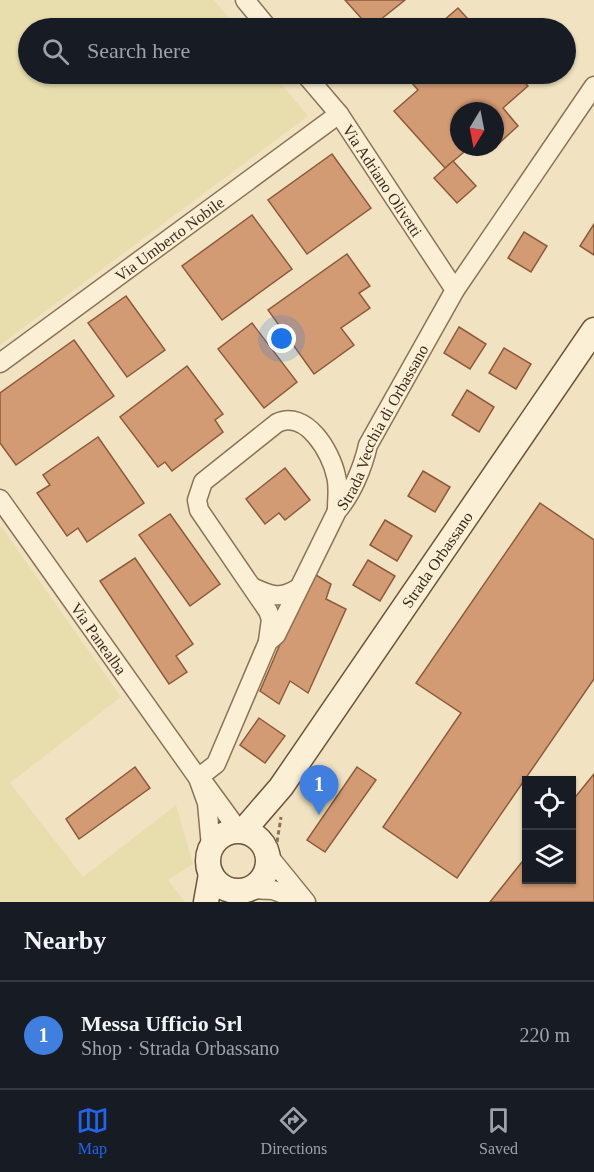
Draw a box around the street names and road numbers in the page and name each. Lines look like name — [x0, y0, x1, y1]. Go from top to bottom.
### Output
street label: Via Adriano Olivetti — [339, 121, 426, 240]
street label: Via Umberto Nobile — [112, 194, 227, 285]
street label: Strada Vecchia di Orbassano — [333, 342, 432, 513]
street label: Strada Orbassano — [399, 508, 476, 611]
street label: Via Panealba — [67, 600, 130, 678]

